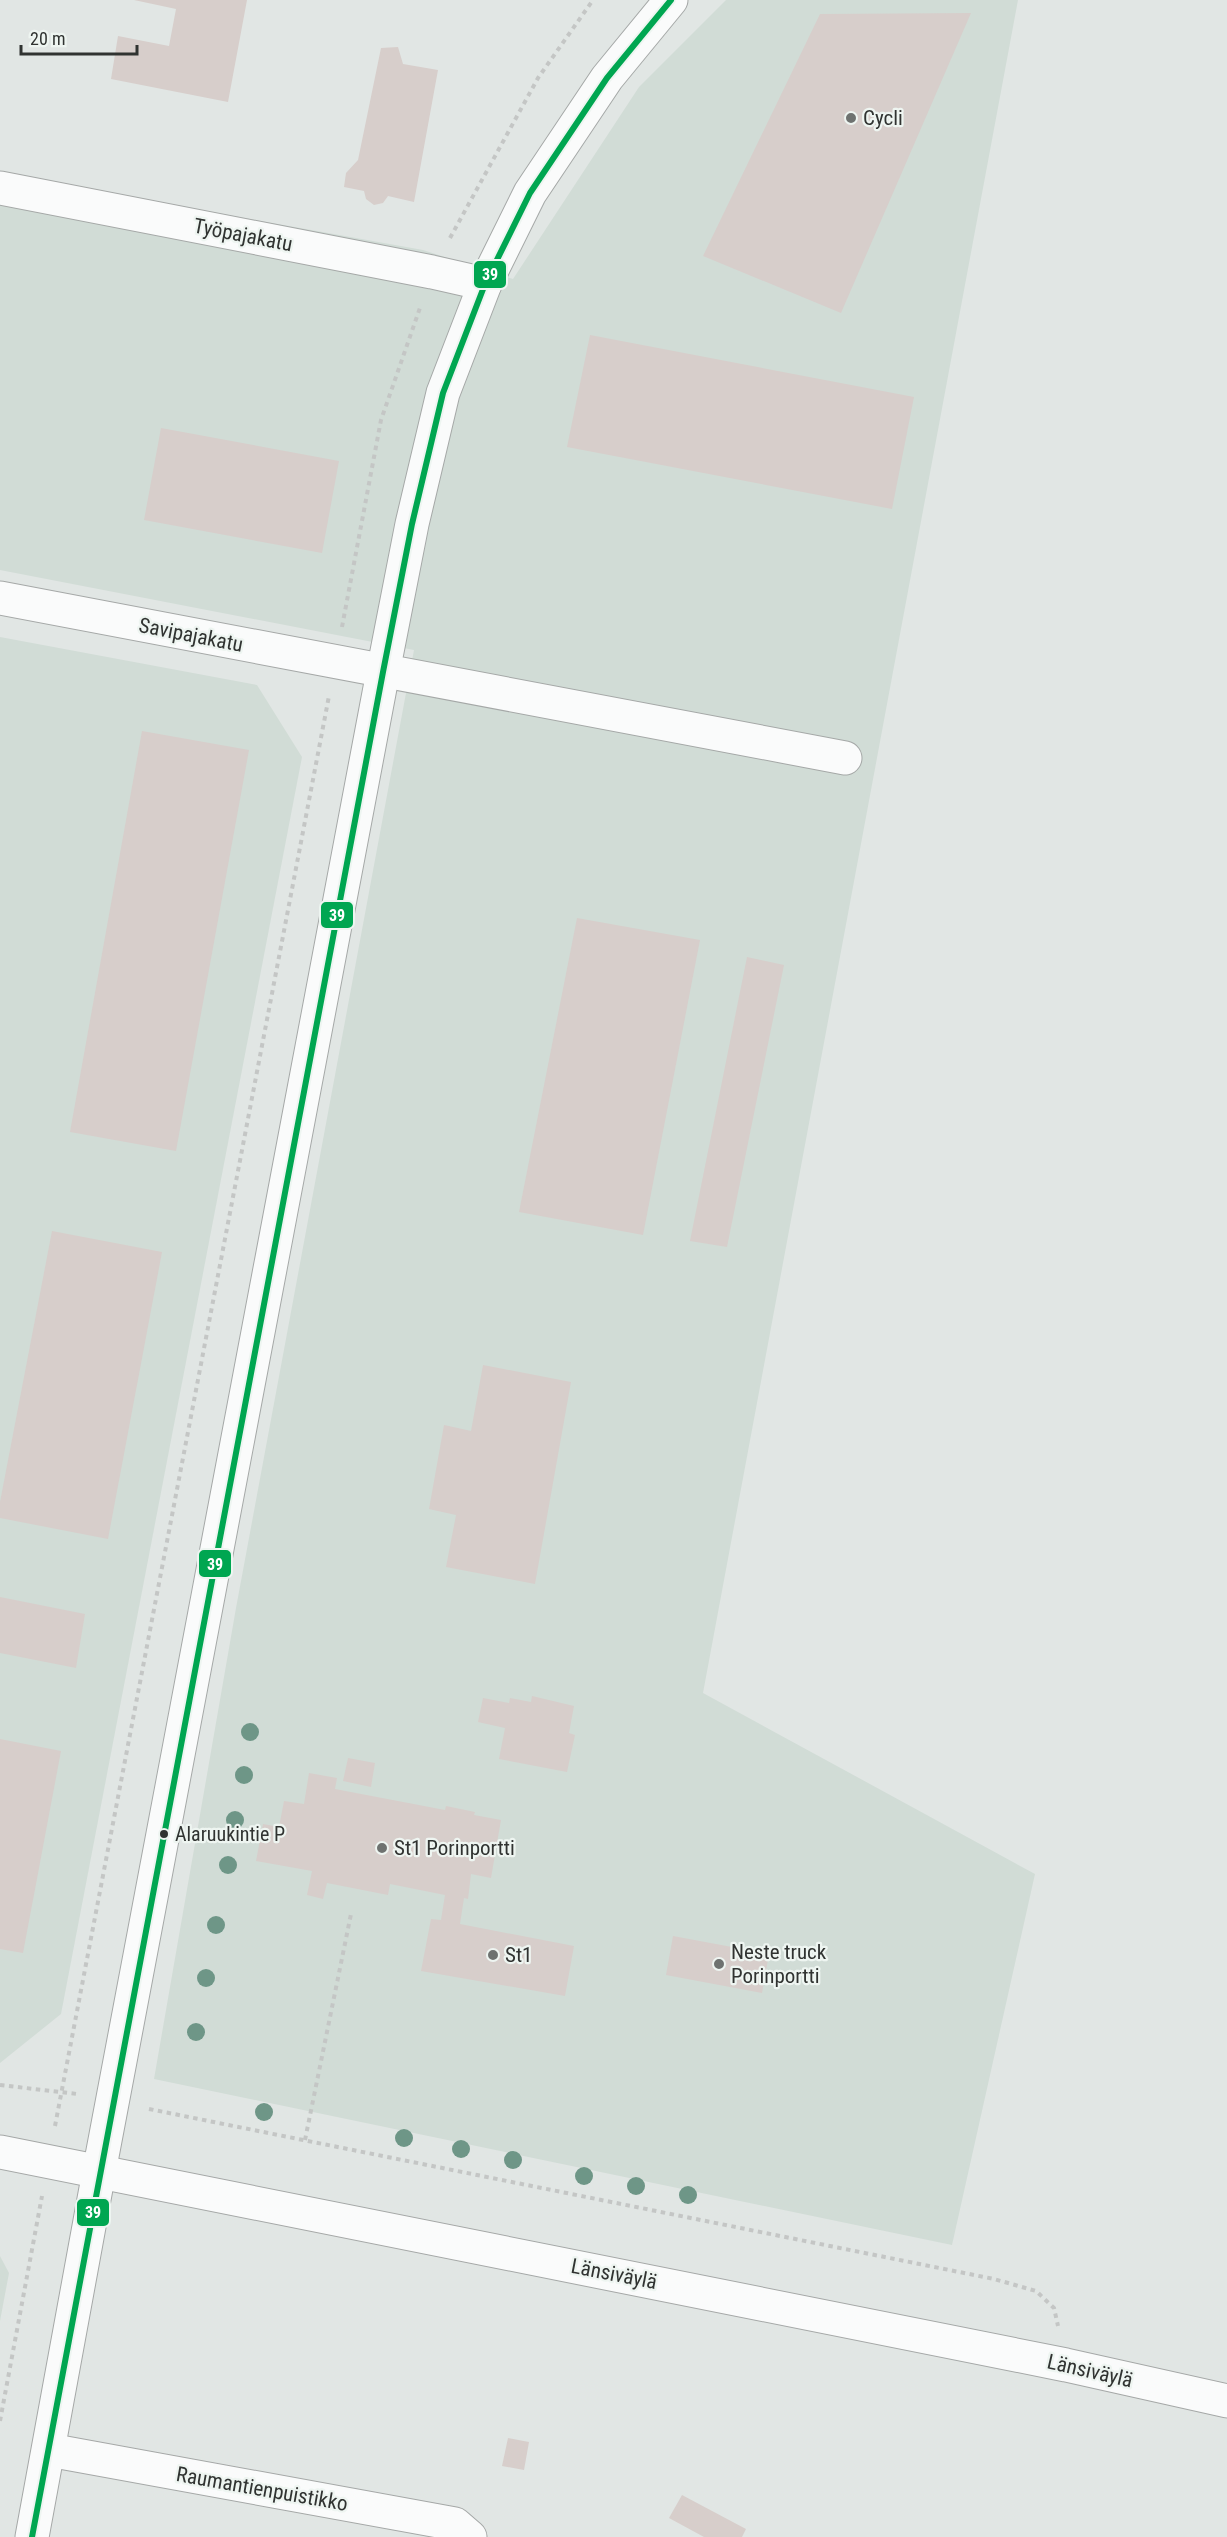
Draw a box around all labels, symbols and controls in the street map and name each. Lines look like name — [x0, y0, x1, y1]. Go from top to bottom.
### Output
scale bar — [21, 18, 136, 56]
text: 20 m — [30, 28, 65, 49]
place label: Cycli — [863, 106, 903, 130]
marker: Cycli — [844, 111, 858, 125]
street label: Työpajakatu — [191, 214, 295, 256]
line badge: 39 — [473, 260, 507, 289]
text: 39 — [482, 265, 498, 284]
street label: Savipajakatu — [137, 613, 245, 657]
line badge: 39 — [320, 901, 354, 929]
text: 39 — [329, 906, 345, 925]
line badge: 39 — [198, 1549, 232, 1578]
text: 39 — [207, 1555, 223, 1574]
place label: Alaruukintie P — [175, 1822, 285, 1846]
marker: Alaruukintie P — [158, 1828, 170, 1840]
place label: St1 Porinportti — [394, 1836, 515, 1860]
marker: St1 Porinportti — [375, 1841, 389, 1855]
place label: Neste truck Porinportti — [731, 1940, 827, 1988]
place label: St1 — [505, 1943, 532, 1967]
marker: St1 — [486, 1948, 500, 1962]
marker: Neste truck Porinportti — [712, 1957, 726, 1971]
line badge: 39 — [76, 2198, 110, 2227]
text: 39 — [85, 2203, 101, 2222]
street label: Länsiväylä — [569, 2254, 659, 2294]
street label: Länsiväylä — [1045, 2350, 1135, 2392]
street label: Raumantienpuistikko — [174, 2462, 350, 2516]

